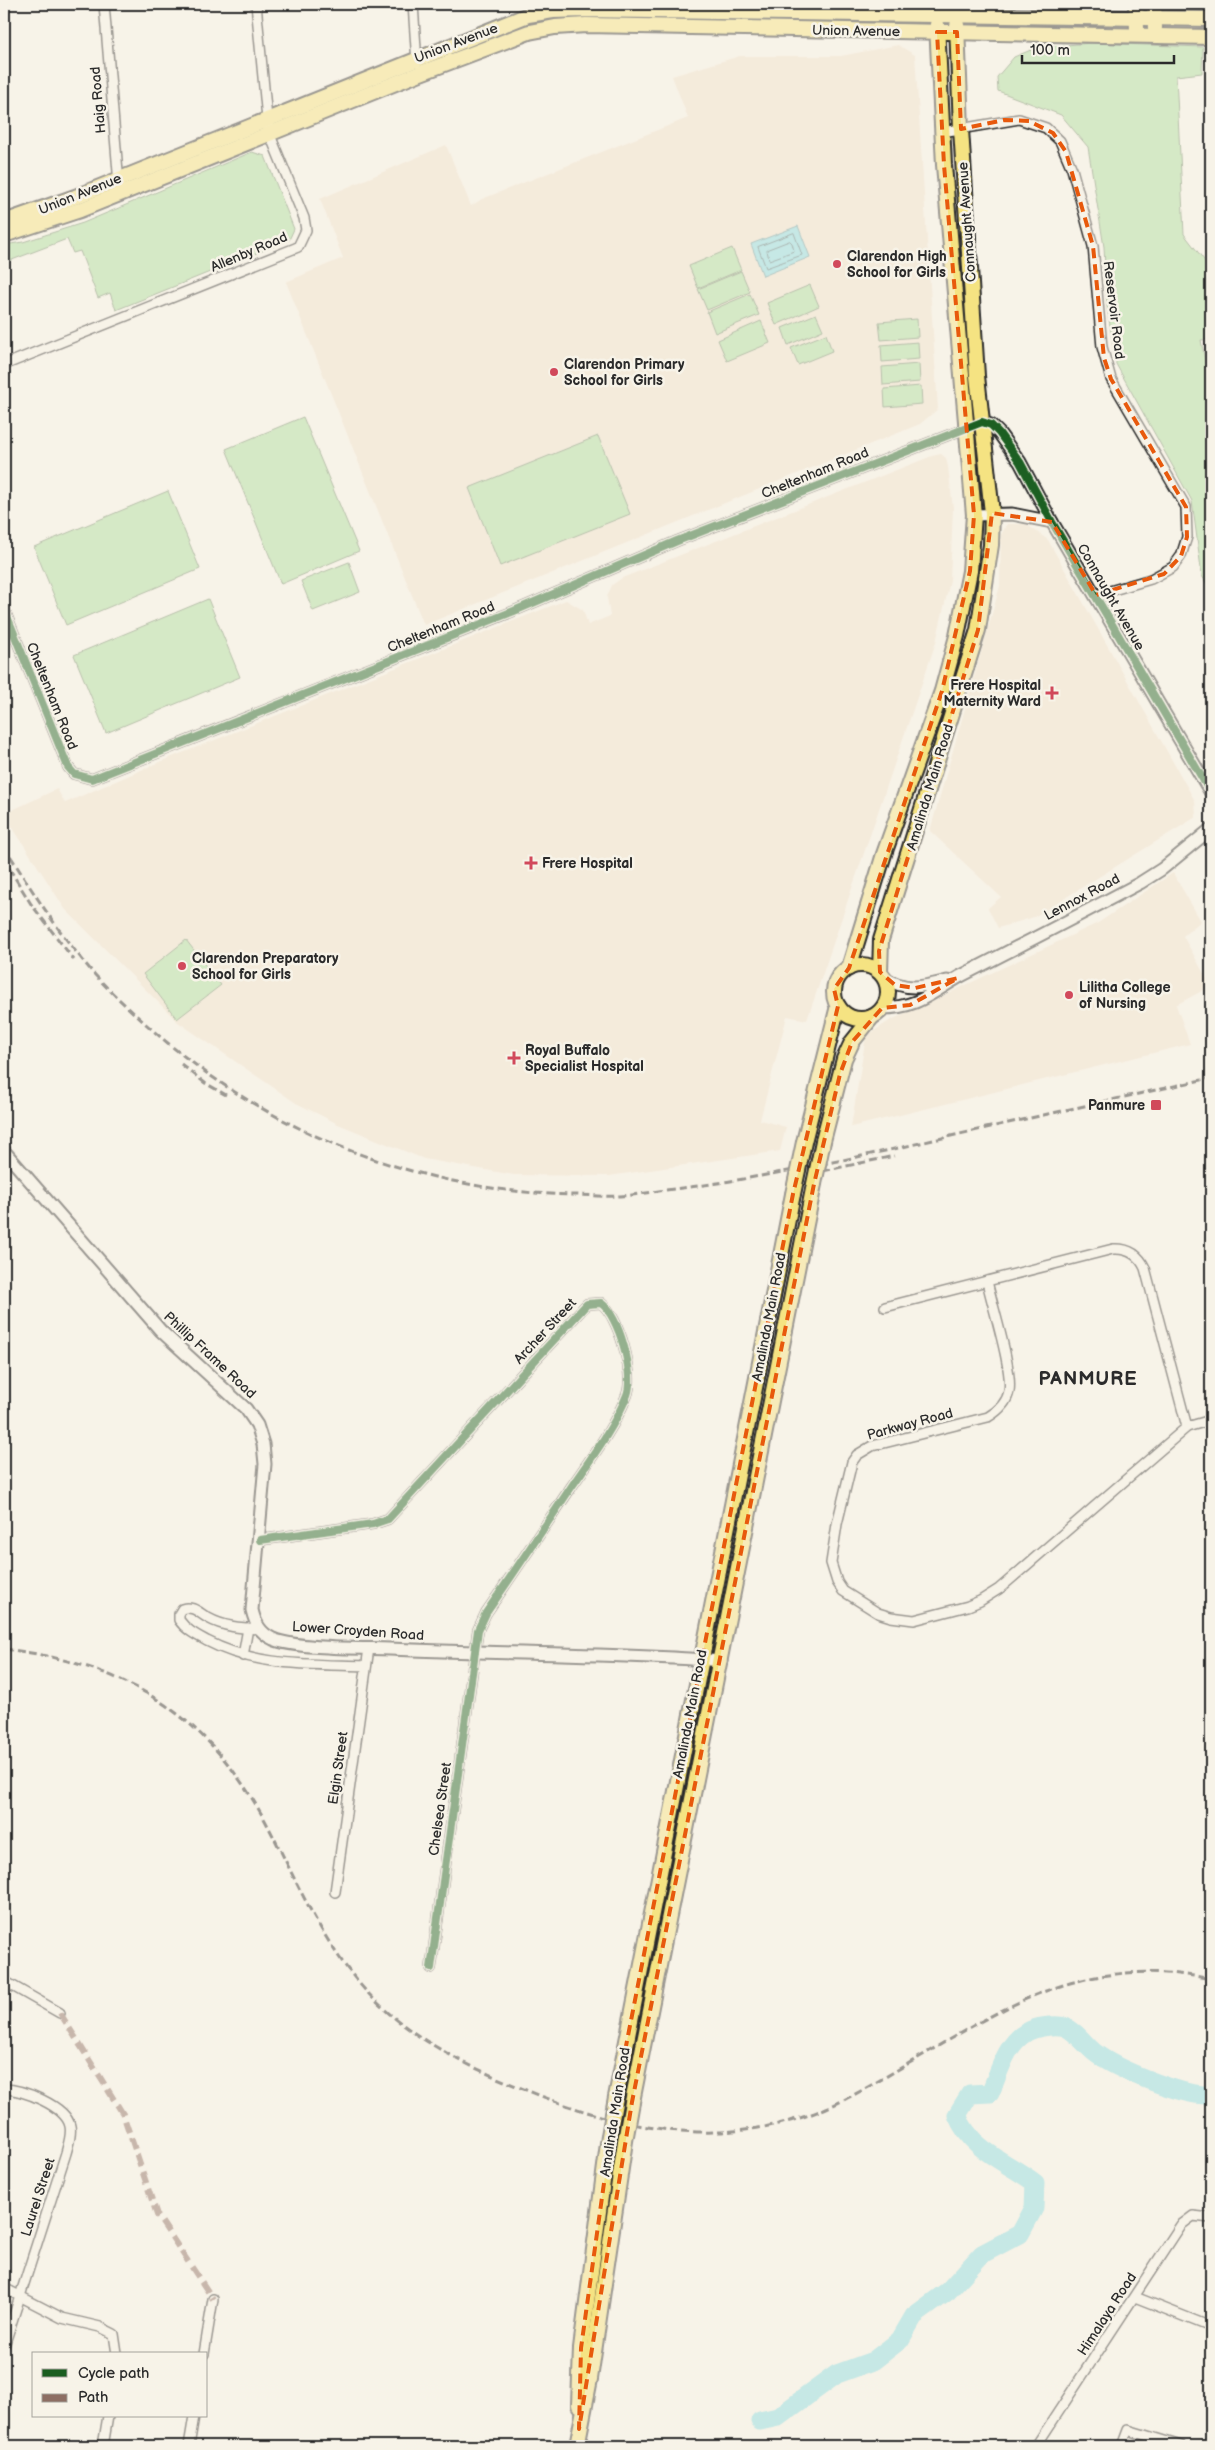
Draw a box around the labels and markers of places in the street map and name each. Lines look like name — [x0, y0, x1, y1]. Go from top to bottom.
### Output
place label: Clarendon High School for Girls — [847, 248, 947, 281]
marker: Clarendon High School for Girls — [831, 258, 843, 270]
place label: Clarendon Primary School for Girls — [564, 356, 685, 389]
marker: Clarendon Primary School for Girls — [548, 366, 560, 378]
place label: Frere Hospital Maternity Ward — [943, 677, 1041, 710]
marker: Frere Hospital Maternity Ward — [1045, 686, 1059, 700]
place label: Frere Hospital — [542, 855, 633, 872]
marker: Frere Hospital — [524, 856, 538, 870]
place label: Clarendon Preparatory School for Girls — [192, 950, 339, 983]
marker: Clarendon Preparatory School for Girls — [176, 960, 188, 972]
place label: Lilitha College of Nursing — [1079, 979, 1171, 1012]
marker: Lilitha College of Nursing — [1063, 989, 1075, 1001]
place label: Royal Buffalo Specialist Hospital — [525, 1042, 644, 1075]
marker: Royal Buffalo Specialist Hospital — [507, 1051, 521, 1065]
place label: Panmure — [1088, 1097, 1145, 1114]
marker: Panmure — [1149, 1098, 1163, 1112]

